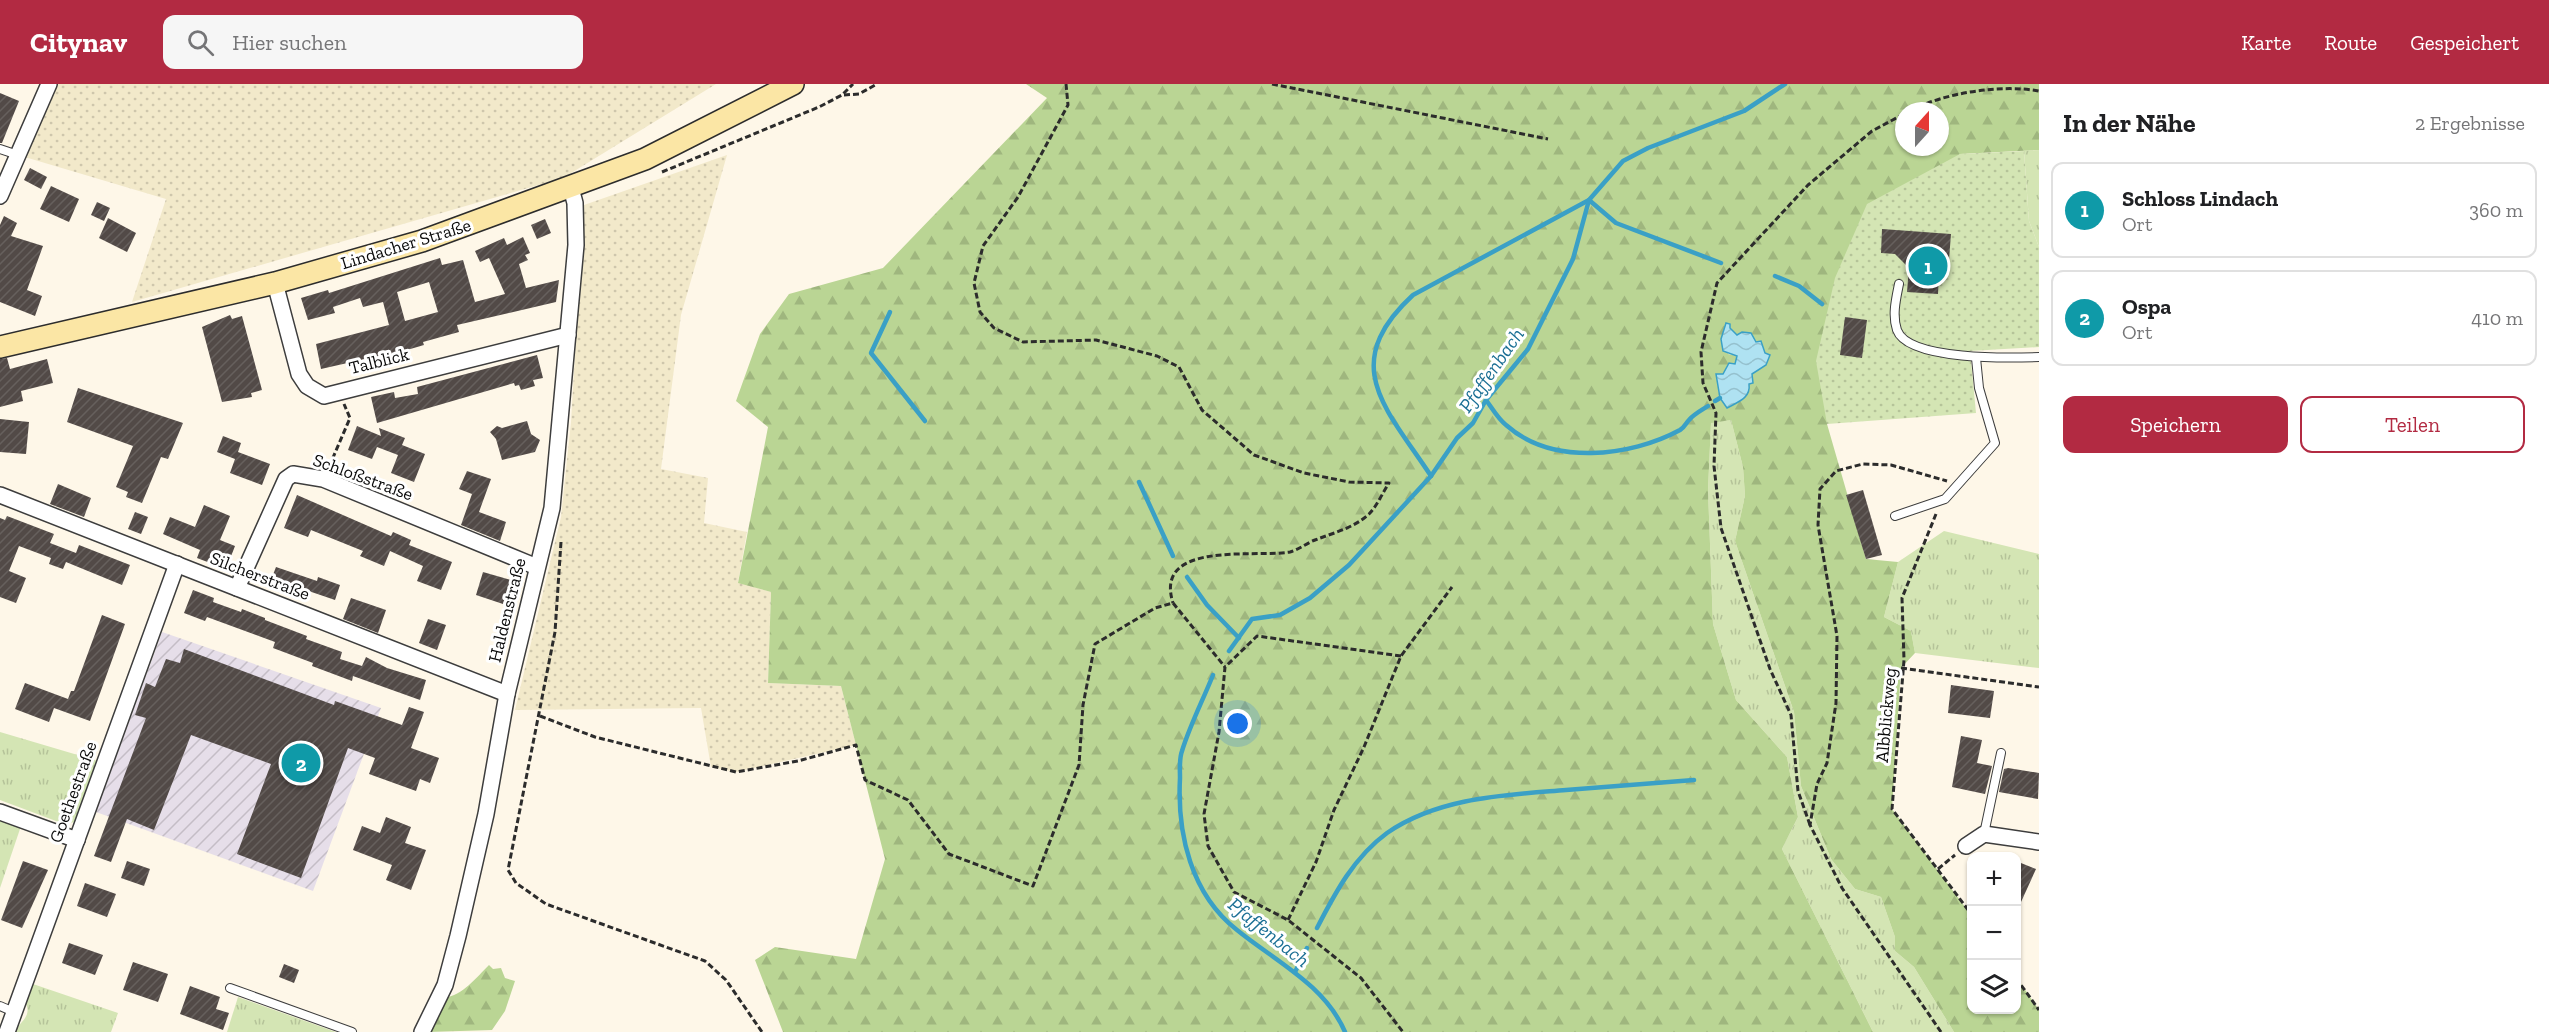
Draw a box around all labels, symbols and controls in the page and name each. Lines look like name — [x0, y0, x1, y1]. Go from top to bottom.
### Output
search box — [163, 15, 583, 69]
text: Citynav — [30, 26, 127, 59]
icon: search — [184, 26, 217, 59]
text: Hier suchen — [232, 29, 347, 56]
text: Karte — [2241, 30, 2291, 55]
text: Route — [2324, 30, 2377, 55]
text: Gespeichert — [2410, 30, 2519, 55]
north arrow — [1895, 102, 1949, 156]
text: In der Nähe — [2063, 107, 2195, 139]
text: 2 Ergebnisse — [2415, 111, 2525, 135]
text: Schloss Lindach — [2122, 185, 2278, 212]
text: 1 — [2080, 198, 2089, 222]
text: 360 m — [2469, 198, 2523, 222]
text: Ort — [2122, 212, 2152, 236]
street label: Lindacher Straße — [338, 214, 474, 274]
pin: 1 — [1908, 244, 1948, 288]
text: Ospa — [2122, 293, 2171, 320]
text: 2 — [2079, 306, 2090, 330]
text: 410 m — [2471, 306, 2523, 330]
text: Ort — [2122, 320, 2152, 344]
water label: Pfaffenbach — [1453, 323, 1529, 417]
street label: Talblick — [347, 343, 412, 379]
button: Speichern — [2063, 396, 2288, 453]
button: Teilen — [2300, 396, 2525, 453]
street label: Schloßstraße — [310, 449, 416, 505]
street label: Silcherstraße — [207, 547, 313, 605]
street label: Haldenstraße — [483, 556, 531, 664]
street label: Albblickweg — [1871, 667, 1901, 763]
your location — [1223, 709, 1252, 738]
street label: Goethestraße — [44, 738, 102, 846]
pin: 2 — [282, 740, 320, 786]
map controls — [1967, 852, 2021, 1014]
button: + — [1967, 852, 2021, 906]
water label: Pfaffenbach — [1224, 892, 1314, 972]
button: − — [1967, 906, 2021, 960]
button: layers — [1967, 960, 2021, 1014]

